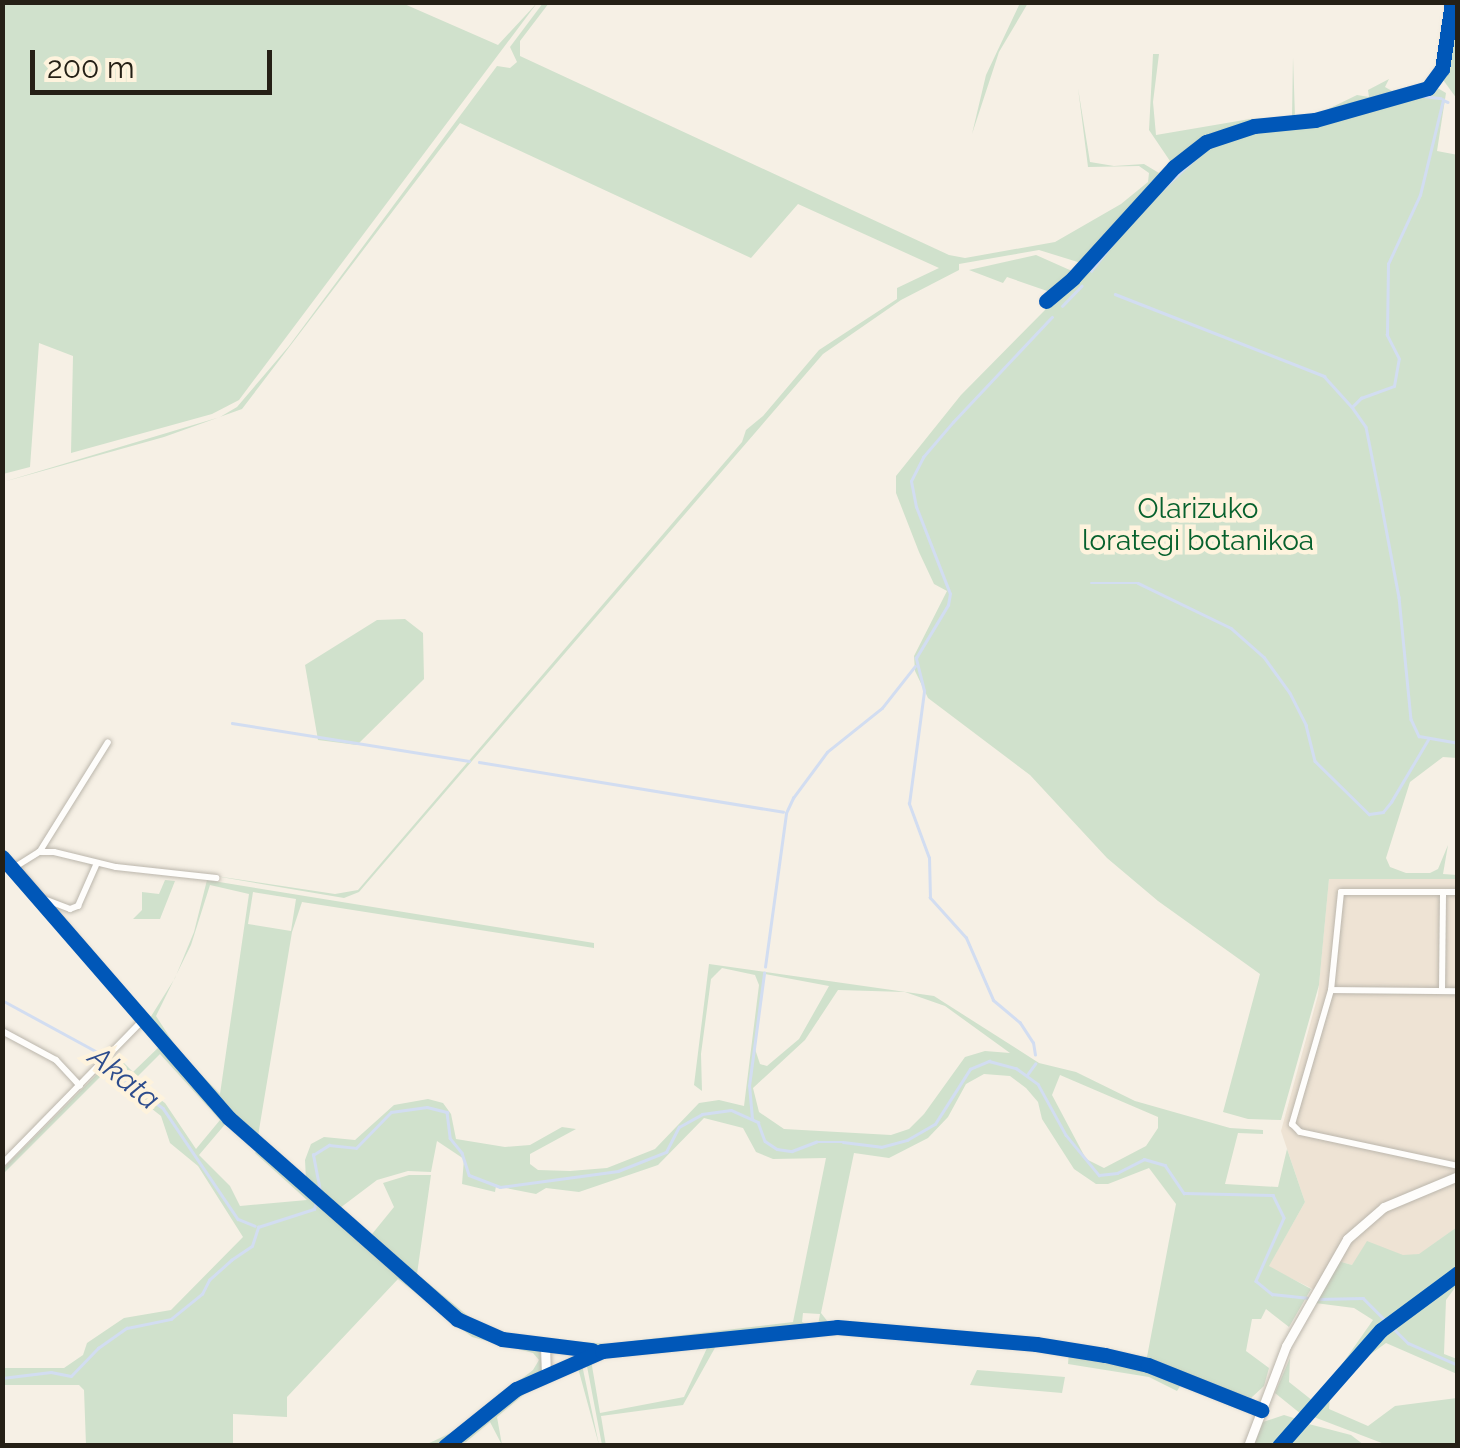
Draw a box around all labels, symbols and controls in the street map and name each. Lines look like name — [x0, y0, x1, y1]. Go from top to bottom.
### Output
scale bar — [35, 30, 278, 92]
text: 200 m — [47, 50, 135, 85]
park label: Olarizuko lorategi botanikoa — [1082, 492, 1314, 558]
water label: Akata — [81, 1039, 167, 1117]

